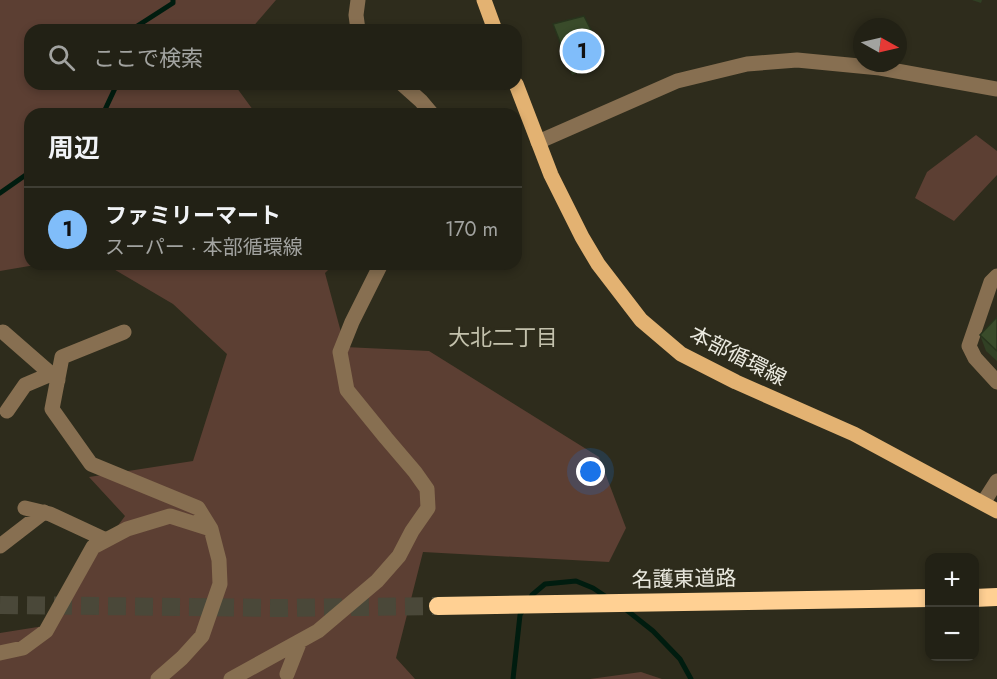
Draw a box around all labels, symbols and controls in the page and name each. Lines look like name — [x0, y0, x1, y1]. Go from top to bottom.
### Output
north arrow — [853, 18, 907, 72]
search box — [24, 24, 522, 90]
pin: 1 — [562, 28, 602, 74]
icon: search — [45, 41, 78, 74]
text: ここで検索 — [93, 42, 203, 74]
text: 周辺 — [48, 129, 100, 167]
text: ファミリーマート — [105, 199, 281, 231]
text: 1 — [62, 215, 73, 244]
text: 170 m — [445, 215, 498, 244]
text: スーパー · 本部循環線 — [105, 233, 303, 262]
street label: 本部循環線 — [684, 319, 792, 393]
district label: 大北二丁目 — [448, 321, 558, 353]
your location — [576, 457, 605, 486]
map controls — [925, 553, 979, 661]
button: + — [925, 553, 979, 607]
street label: 名護東道路 — [631, 563, 737, 595]
button: − — [925, 607, 979, 661]

